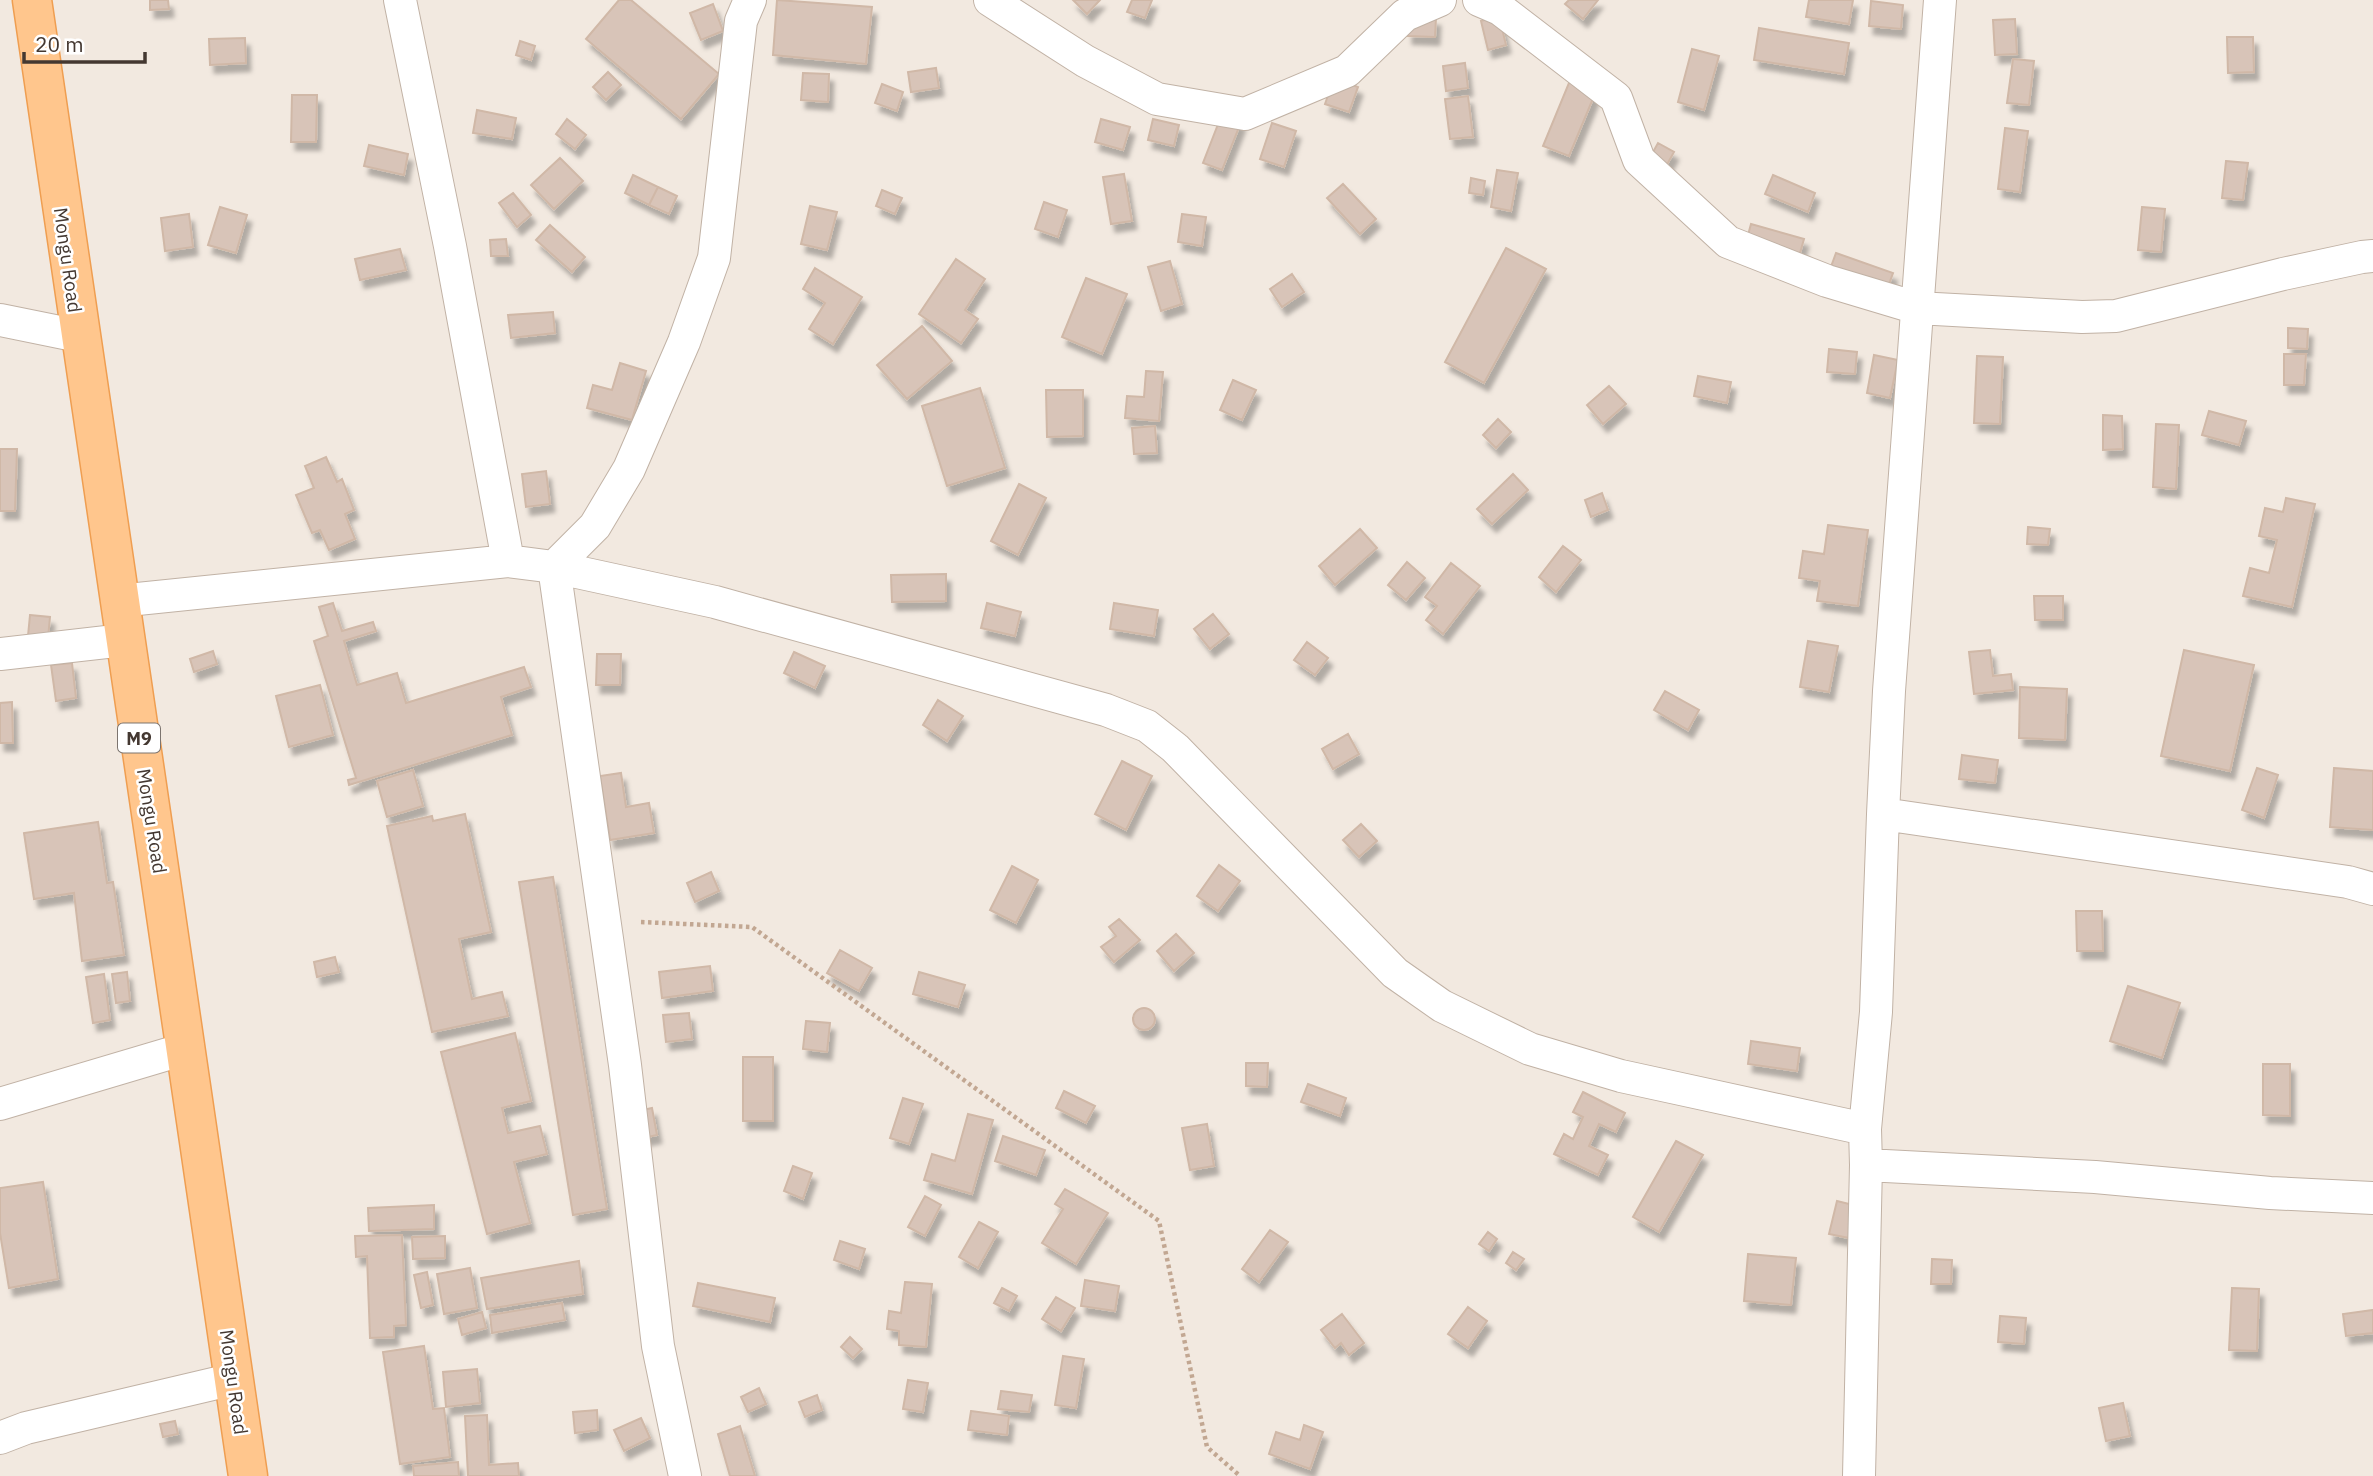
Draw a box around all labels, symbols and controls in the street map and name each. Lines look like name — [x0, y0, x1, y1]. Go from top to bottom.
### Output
scale bar — [24, 21, 145, 65]
text: 20 m — [35, 30, 84, 58]
street label: Mongu Road — [49, 206, 87, 314]
road number: M9 — [118, 724, 160, 752]
street label: Mongu Road — [132, 767, 172, 875]
street label: Mongu Road — [215, 1328, 253, 1436]

